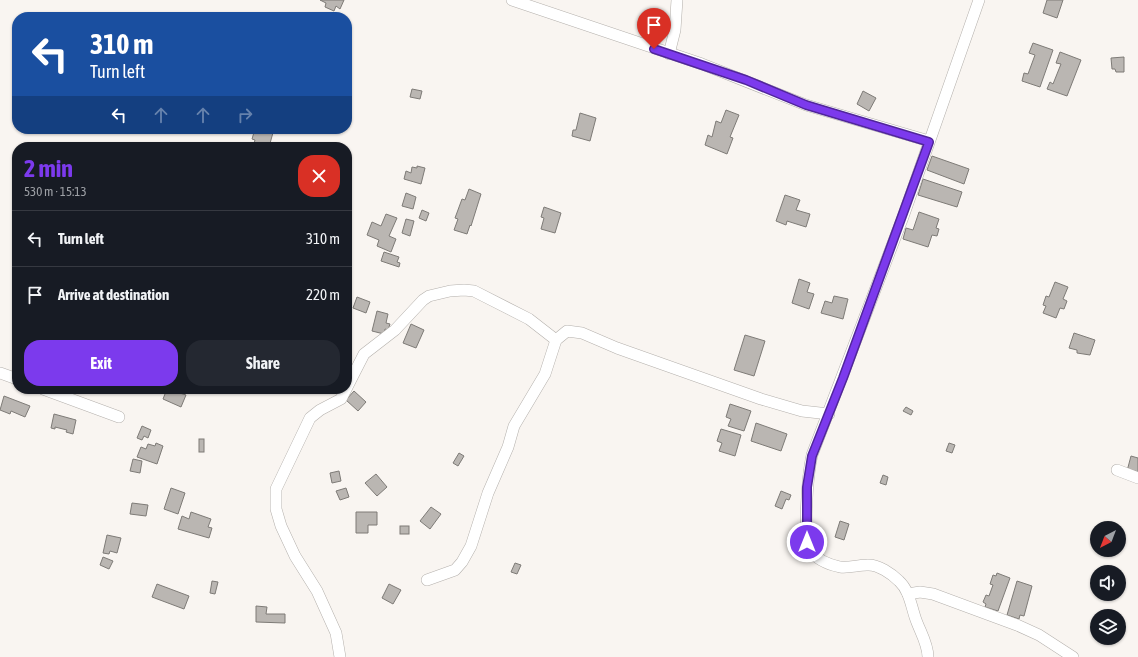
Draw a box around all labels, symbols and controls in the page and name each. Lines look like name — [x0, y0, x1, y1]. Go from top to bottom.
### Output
pin — [637, 8, 671, 49]
icon: arrive — [643, 14, 665, 36]
icon: left — [24, 28, 76, 80]
text: 310 m — [90, 28, 153, 60]
text: Turn left — [90, 61, 145, 82]
icon: left — [108, 104, 130, 126]
icon: ahead — [150, 104, 172, 126]
icon: ahead — [192, 104, 214, 126]
icon: right — [234, 104, 256, 126]
text: 2 min — [24, 155, 73, 182]
button: close — [298, 155, 340, 197]
text: 530 m · 15:13 — [24, 184, 87, 199]
icon: left — [24, 228, 46, 250]
text: Turn left — [58, 230, 104, 247]
text: 310 m — [306, 230, 340, 247]
icon: arrive — [24, 284, 46, 306]
text: Arrive at destination — [58, 286, 169, 303]
text: 220 m — [306, 286, 340, 303]
button: Exit — [24, 340, 178, 386]
button: Share — [186, 340, 340, 386]
position arrow — [786, 521, 828, 563]
north arrow — [1090, 521, 1126, 557]
map controls — [1090, 521, 1126, 645]
button: sound — [1090, 565, 1126, 601]
button: layers — [1090, 609, 1126, 645]

